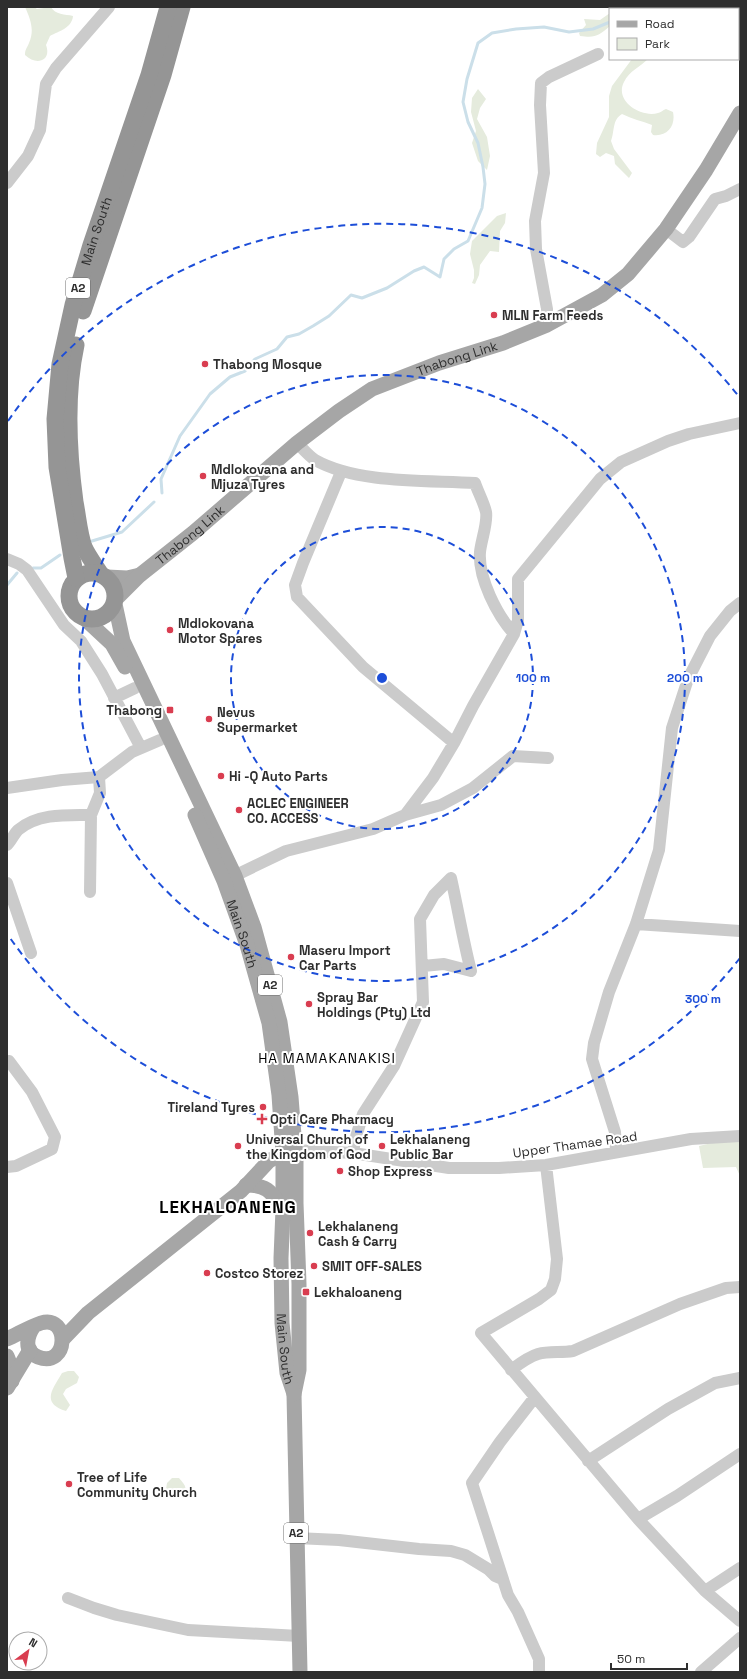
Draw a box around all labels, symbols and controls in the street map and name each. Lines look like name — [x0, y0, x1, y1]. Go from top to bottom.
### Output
legend — [609, 8, 739, 60]
text: Road — [645, 16, 674, 32]
text: Park — [645, 36, 670, 52]
street label: Main South — [77, 194, 116, 267]
road number: A2 — [66, 278, 90, 298]
place label: MLN Farm Feeds — [502, 307, 604, 324]
marker: MLN Farm Feeds — [489, 310, 499, 320]
street label: Thabong Link — [414, 337, 500, 380]
place label: Thabong Mosque — [213, 356, 322, 373]
marker: Thabong Mosque — [200, 359, 210, 369]
place label: Mdlokovana and Mjuza Tyres — [211, 461, 314, 493]
marker: Mdlokovana and Mjuza Tyres — [198, 471, 208, 481]
street label: Thabong Link — [152, 502, 228, 569]
place label: Mdlokovana Motor Spares — [178, 615, 262, 647]
marker: Mdlokovana Motor Spares — [165, 625, 175, 635]
text: 100 m — [516, 670, 550, 686]
text: 200 m — [667, 670, 703, 686]
centre of rings — [375, 671, 389, 685]
place label: Thabong — [106, 702, 162, 719]
place label: Nevus Supermarket — [217, 704, 298, 736]
marker: Thabong — [165, 705, 175, 715]
marker: Nevus Supermarket — [204, 714, 214, 724]
place label: Hi -Q Auto Parts — [229, 768, 328, 785]
marker: Hi -Q Auto Parts — [216, 771, 226, 781]
place label: ACLEC ENGINEER CO. ACCESS — [247, 795, 349, 827]
marker: ACLEC ENGINEER CO. ACCESS — [234, 805, 244, 815]
street label: Main South — [222, 897, 261, 970]
place label: Maseru Import Car Parts — [299, 942, 391, 974]
marker: Maseru Import Car Parts — [286, 952, 296, 962]
road number: A2 — [258, 975, 282, 995]
place label: Spray Bar Holdings (Pty) Ltd — [317, 989, 431, 1021]
text: 300 m — [685, 991, 721, 1007]
marker: Spray Bar Holdings (Pty) Ltd — [304, 999, 314, 1009]
district label: HA MAMAKANAKISI — [258, 1049, 396, 1067]
place label: Tireland Tyres — [168, 1099, 255, 1116]
marker: Tireland Tyres — [258, 1102, 268, 1112]
place label: Opti Care Pharmacy — [270, 1111, 394, 1128]
marker: Opti Care Pharmacy — [257, 1114, 267, 1124]
street label: Upper Thamae Road — [512, 1127, 638, 1162]
place label: Universal Church of the Kingdom of God — [246, 1131, 371, 1163]
place label: Lekhalaneng Public Bar — [390, 1131, 470, 1163]
marker: Universal Church of the Kingdom of God — [233, 1141, 243, 1151]
marker: Lekhalaneng Public Bar — [377, 1141, 387, 1151]
place label: Shop Express — [348, 1163, 433, 1180]
marker: Shop Express — [335, 1166, 345, 1176]
district label: LEKHALOANENG — [159, 1196, 297, 1218]
place label: Lekhalaneng Cash & Carry — [318, 1218, 398, 1250]
marker: Lekhalaneng Cash & Carry — [305, 1228, 315, 1238]
place label: SMIT OFF-SALES — [322, 1258, 422, 1275]
marker: SMIT OFF-SALES — [309, 1261, 319, 1271]
place label: Costco Storez — [215, 1265, 303, 1282]
marker: Costco Storez — [202, 1268, 212, 1278]
place label: Lekhaloaneng — [314, 1284, 402, 1301]
marker: Lekhaloaneng — [301, 1287, 311, 1297]
street label: Main South — [273, 1313, 298, 1387]
place label: Tree of Life Community Church — [77, 1469, 197, 1501]
marker: Tree of Life Community Church — [64, 1479, 74, 1489]
road number: A2 — [284, 1523, 308, 1543]
north arrow — [8, 1631, 48, 1671]
text: N — [26, 1635, 40, 1650]
scale bar — [611, 1645, 687, 1671]
text: 50 m — [617, 1651, 645, 1667]

